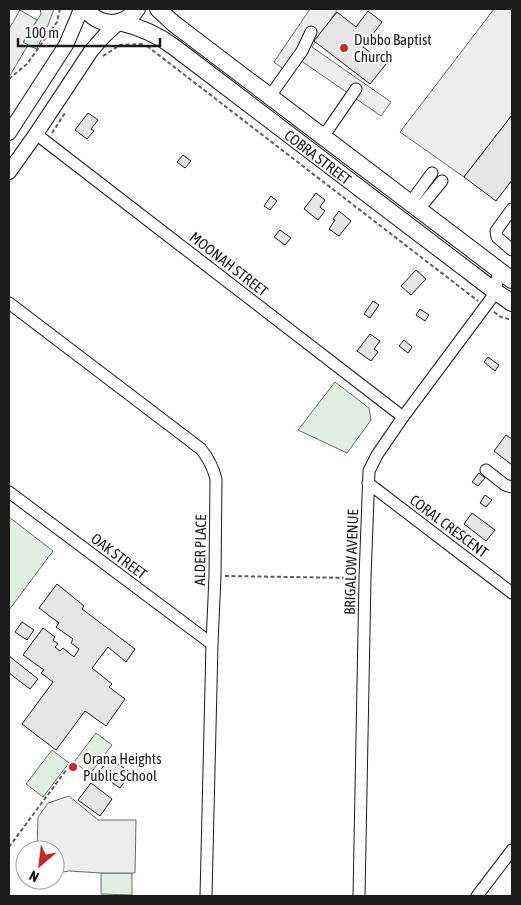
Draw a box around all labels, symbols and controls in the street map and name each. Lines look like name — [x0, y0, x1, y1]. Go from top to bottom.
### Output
scale bar — [18, 15, 160, 47]
text: 100 m — [25, 24, 59, 41]
place label: Dubbo Baptist Church — [354, 31, 432, 65]
marker: Dubbo Baptist Church — [338, 42, 350, 54]
street label: COBRA STREET — [282, 126, 355, 188]
street label: MOONAH STREET — [187, 228, 272, 300]
street label: CORAL CRESCENT — [407, 491, 492, 561]
street label: BRIGALOW AVENUE — [341, 508, 361, 615]
street label: ALDER PLACE — [191, 514, 209, 586]
street label: OAK STREET — [88, 530, 151, 583]
place label: Orana Heights Public School — [83, 750, 161, 784]
marker: Orana Heights Public School — [67, 761, 79, 773]
north arrow — [15, 840, 65, 890]
text: N — [26, 867, 41, 885]

